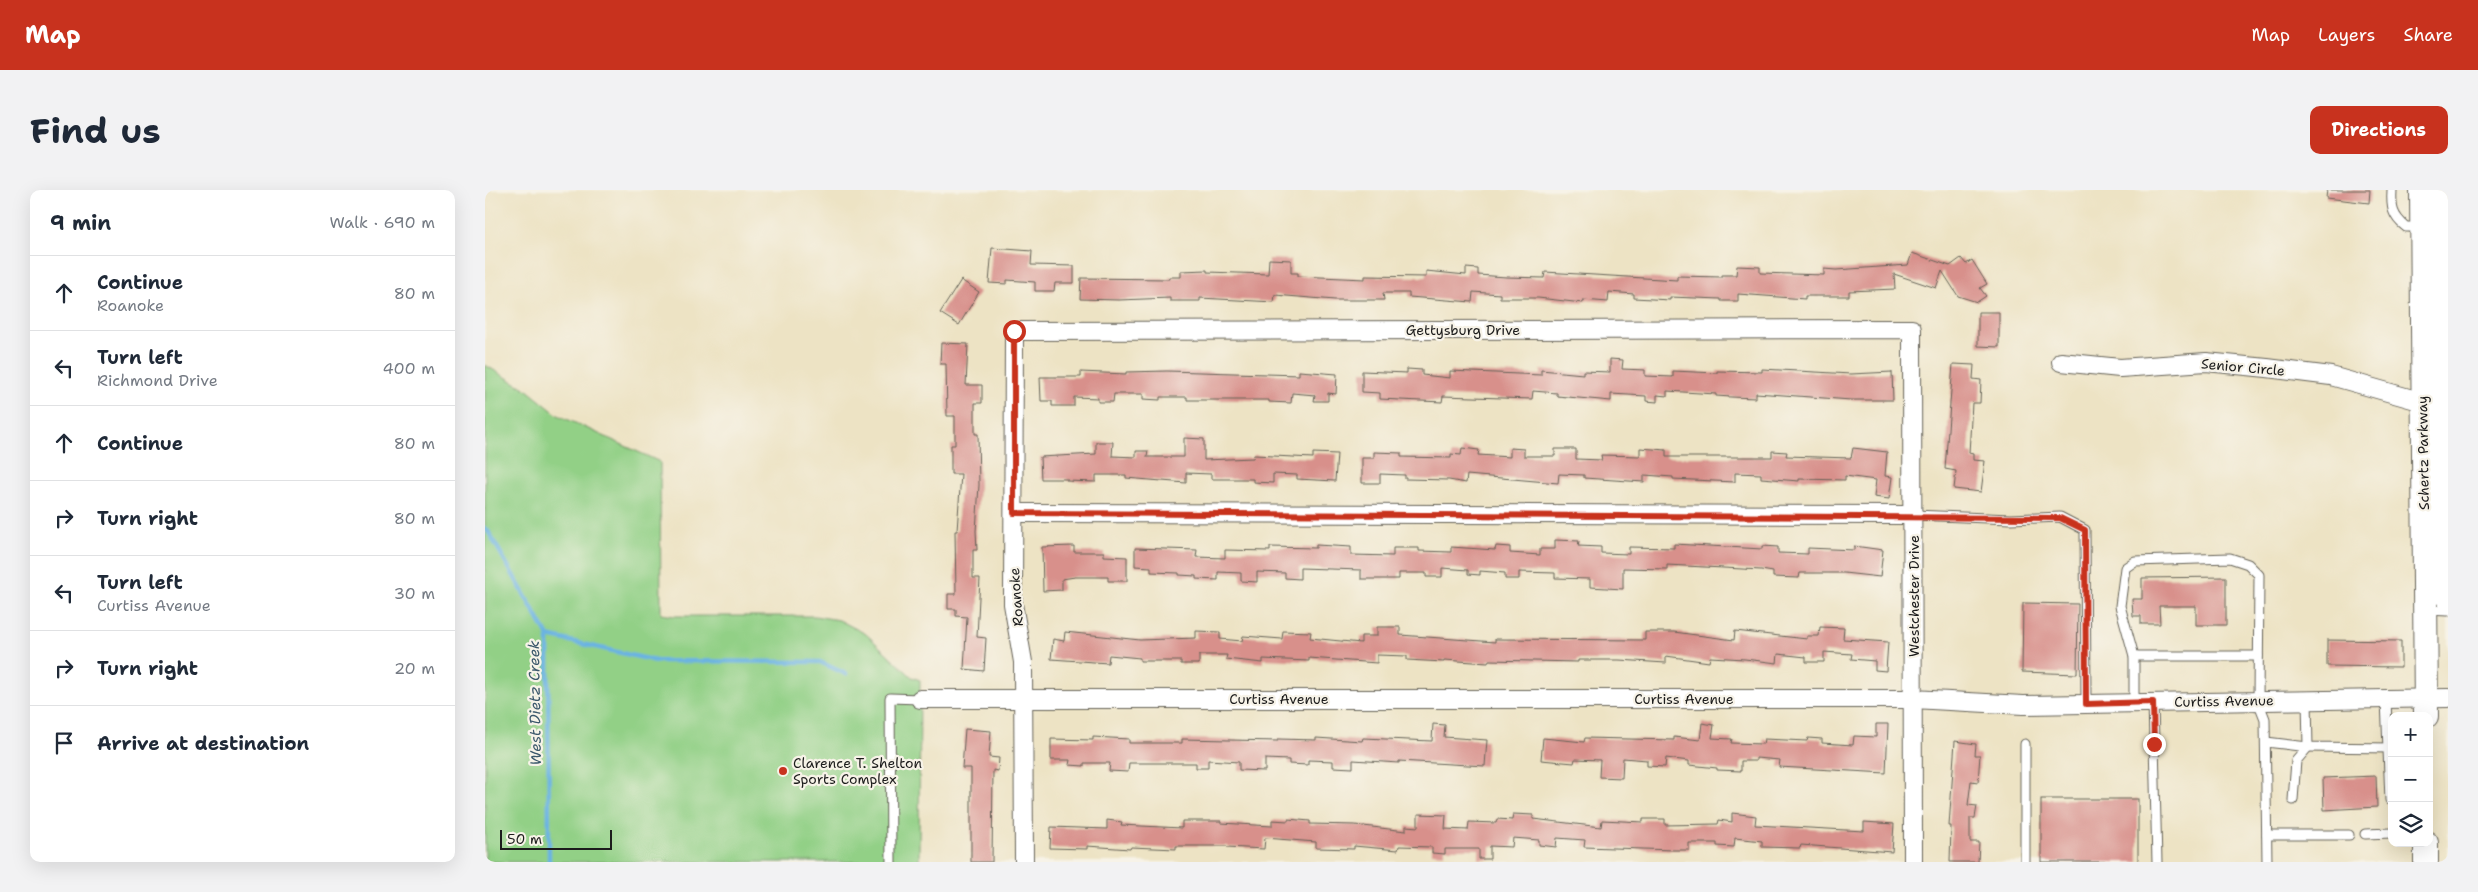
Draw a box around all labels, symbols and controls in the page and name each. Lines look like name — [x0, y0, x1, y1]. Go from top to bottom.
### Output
text: Map — [25, 19, 81, 51]
text: Map — [2252, 23, 2290, 47]
text: Layers — [2318, 23, 2375, 47]
text: Share — [2403, 23, 2453, 47]
button: Directions — [2310, 106, 2448, 154]
text: Find us — [30, 107, 161, 154]
text: 9 min — [50, 209, 111, 237]
text: Walk · 690 m — [330, 212, 435, 233]
text: Continue — [97, 270, 183, 295]
icon: ahead — [50, 279, 78, 307]
text: 80 m — [394, 283, 435, 304]
text: Roanoke — [97, 295, 164, 316]
route start — [1003, 320, 1026, 343]
street label: Gettysburg Drive — [1406, 321, 1520, 339]
text: Turn left — [97, 345, 183, 370]
icon: left — [50, 354, 78, 382]
street label: Senior Circle — [2200, 354, 2286, 380]
text: 400 m — [382, 358, 435, 379]
text: Richmond Drive — [97, 370, 218, 391]
street label: Schertz Parkway — [2413, 396, 2433, 510]
icon: ahead — [50, 429, 78, 457]
text: Continue — [97, 431, 183, 456]
text: 80 m — [394, 433, 435, 454]
icon: right — [50, 504, 78, 532]
text: Turn right — [97, 506, 198, 531]
text: 80 m — [394, 508, 435, 529]
street label: Westchester Drive — [1905, 535, 1923, 657]
street label: Roanoke — [1005, 567, 1027, 627]
text: Turn left — [97, 570, 183, 595]
icon: left — [50, 579, 78, 607]
text: 30 m — [394, 583, 435, 604]
text: Curtiss Avenue — [97, 595, 211, 616]
water label: West Dietz Creek — [524, 640, 546, 766]
icon: right — [50, 654, 78, 682]
text: Turn right — [97, 656, 198, 681]
text: 20 m — [394, 658, 435, 679]
street label: Curtiss Avenue — [1229, 690, 1329, 708]
street label: Curtiss Avenue — [1634, 690, 1734, 708]
street label: Curtiss Avenue — [2174, 691, 2274, 711]
map controls — [2388, 712, 2433, 847]
button: + — [2388, 712, 2433, 757]
icon: arrive — [50, 729, 78, 757]
text: Arrive at destination — [97, 731, 309, 756]
route end — [2143, 733, 2166, 756]
place label: Clarence T. Shelton Sports Complex — [793, 754, 922, 788]
button: − — [2388, 757, 2433, 802]
marker: Clarence T. Shelton Sports Complex — [777, 765, 789, 777]
button: layers — [2388, 802, 2433, 847]
scale bar — [500, 827, 613, 850]
text: 50 m — [507, 830, 542, 848]

